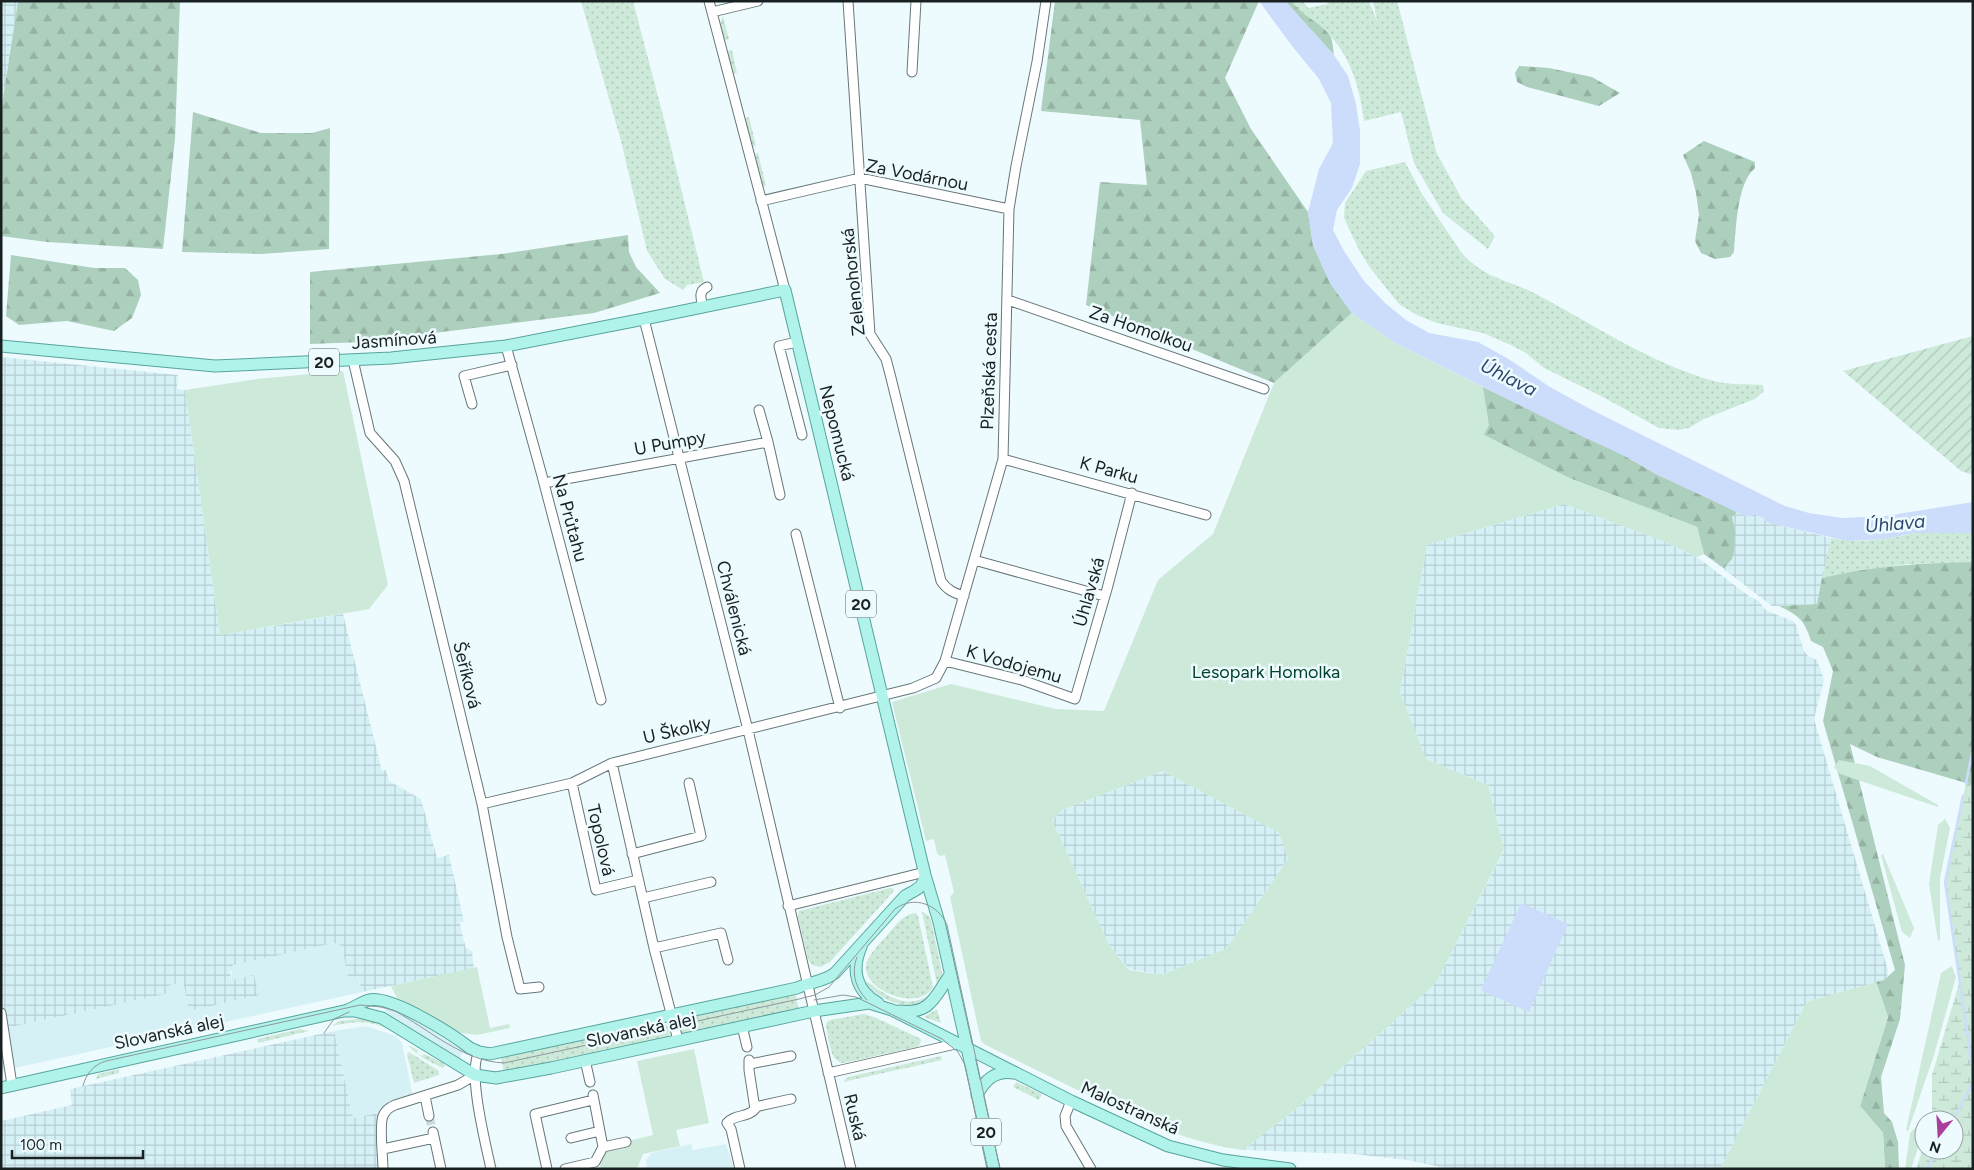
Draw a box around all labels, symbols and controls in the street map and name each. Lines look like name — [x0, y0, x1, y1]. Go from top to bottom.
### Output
street label: Za Vodárnou — [864, 154, 970, 196]
street label: Zelenohorská — [836, 227, 870, 337]
street label: Za Homolkou — [1086, 301, 1196, 357]
street label: Plzeňská cesta — [976, 312, 1002, 430]
street label: Jasmínová — [351, 326, 437, 354]
road number: 20 — [309, 348, 339, 376]
water label: Úhlava — [1477, 354, 1541, 401]
street label: Nepomucká — [815, 383, 859, 483]
street label: U Pumpy — [632, 426, 708, 460]
street label: K Parku — [1077, 452, 1141, 488]
street label: Na Průtahu — [548, 472, 592, 564]
water label: Úhlava — [1864, 509, 1926, 538]
street label: Úhlavská — [1069, 555, 1109, 629]
street label: Chválenická — [712, 558, 756, 658]
road number: 20 — [846, 590, 876, 618]
street label: Šeříková — [448, 639, 486, 711]
street label: K Vodojemu — [964, 640, 1064, 688]
park label: Lesopark Homolka — [1192, 661, 1340, 683]
street label: U Školky — [641, 711, 714, 749]
street label: Topolová — [582, 802, 620, 878]
street label: Slovanská alej — [584, 1008, 698, 1052]
street label: Slovanská alej — [112, 1010, 226, 1054]
street label: Malostranská — [1077, 1077, 1183, 1139]
street label: Ruská — [839, 1091, 871, 1143]
north arrow — [1914, 1110, 1964, 1160]
road number: 20 — [971, 1118, 1001, 1146]
scale bar — [12, 1128, 144, 1160]
text: 100 m — [20, 1136, 62, 1154]
text: N — [1927, 1137, 1943, 1157]

